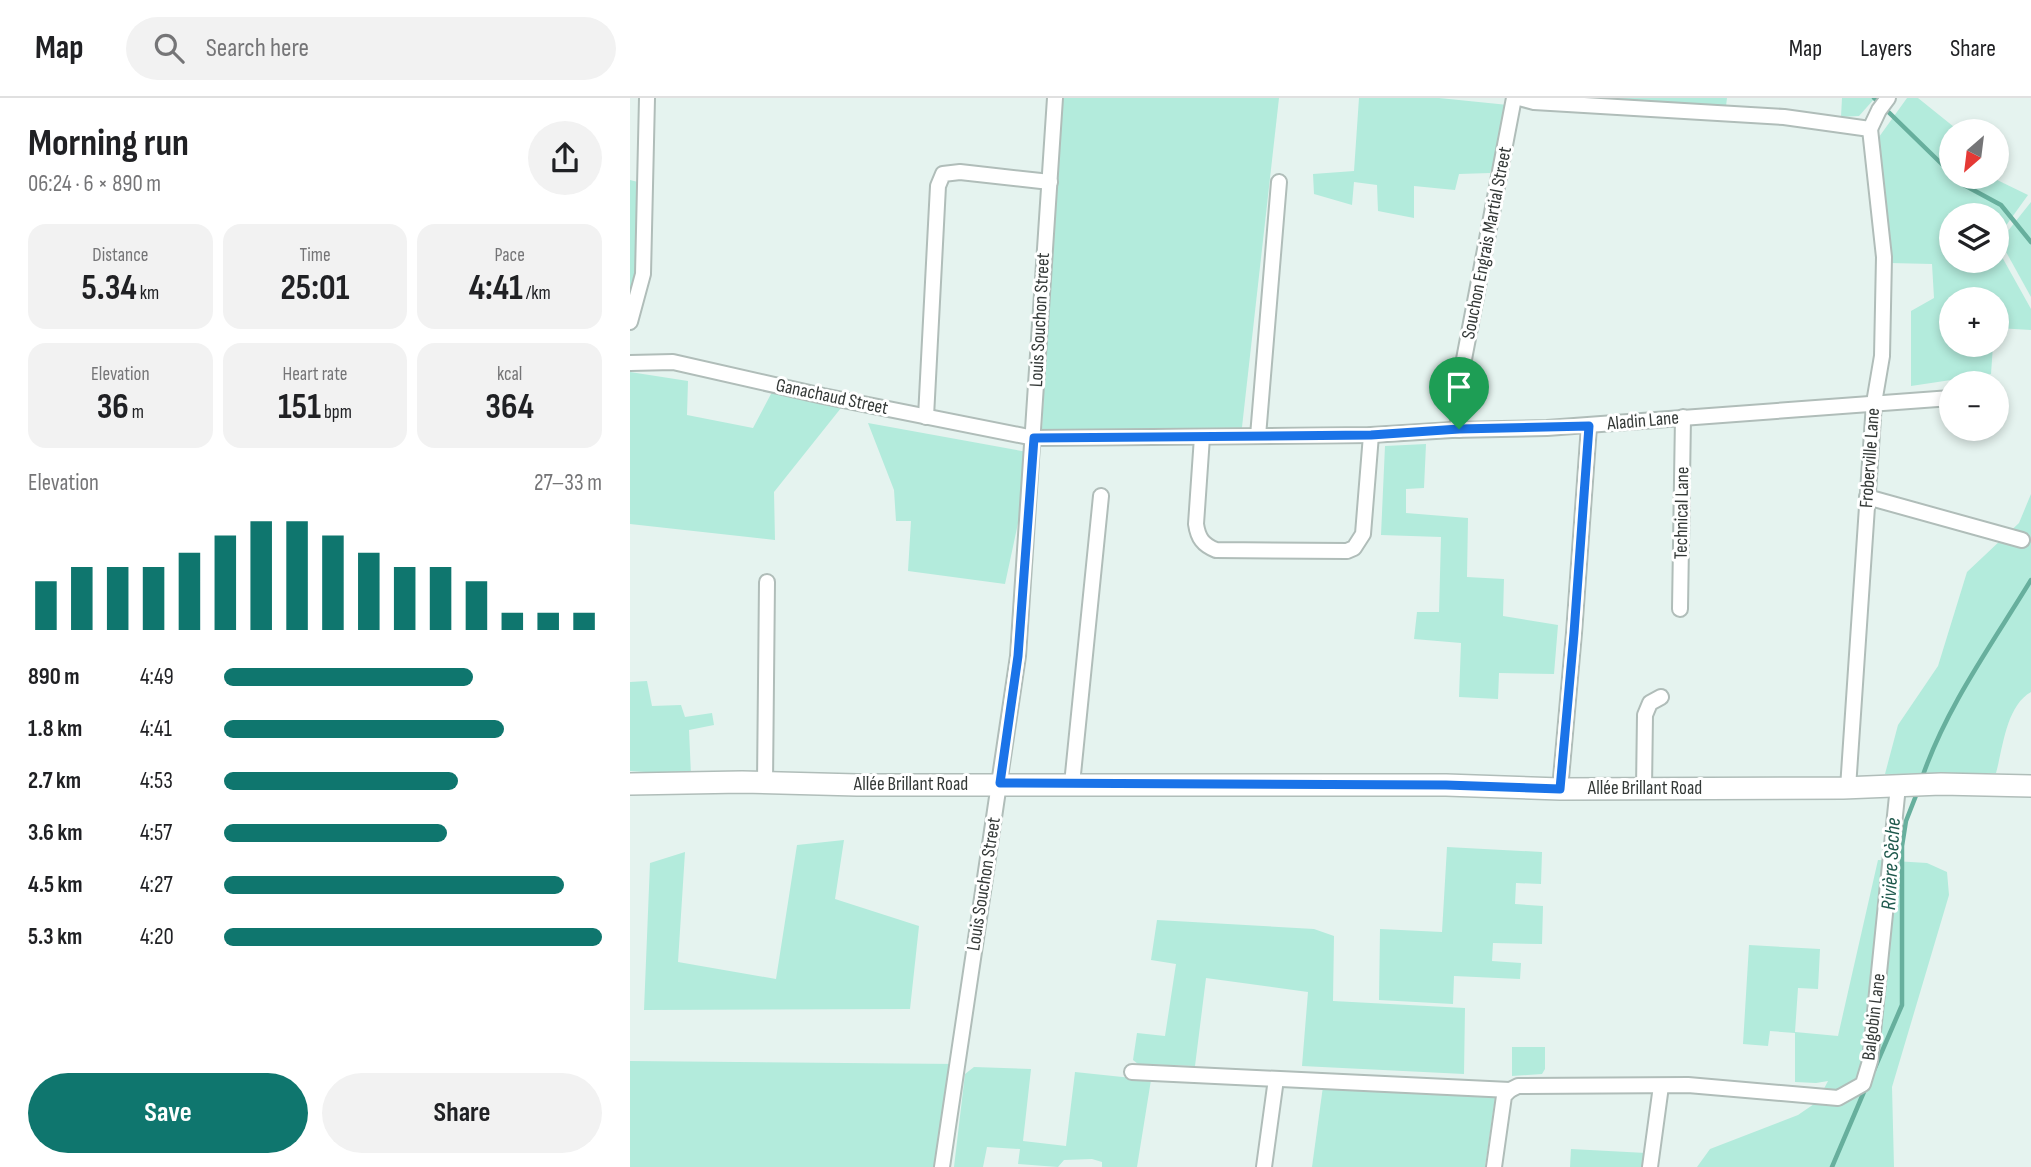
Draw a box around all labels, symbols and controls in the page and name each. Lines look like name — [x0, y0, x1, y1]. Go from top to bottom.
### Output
search box — [126, 17, 616, 80]
text: Map — [35, 28, 84, 68]
icon: search — [150, 29, 188, 67]
text: Search here — [206, 33, 309, 64]
text: Map — [1789, 34, 1822, 63]
text: Layers — [1860, 34, 1912, 63]
text: Share — [1950, 34, 1996, 63]
north arrow — [1939, 119, 2009, 189]
map controls — [1939, 119, 2009, 441]
text: Morning run — [28, 121, 189, 166]
button: share — [528, 121, 602, 195]
street label: Souchon Engrais Martial Street — [1457, 145, 1517, 341]
text: 06:24 · 6 × 890 m — [28, 170, 161, 198]
button: layers — [1939, 203, 2009, 273]
text: Distance — [92, 244, 148, 267]
text: Time — [299, 244, 331, 267]
text: Pace — [495, 244, 525, 267]
street label: Louis Souchon Street — [1025, 252, 1055, 388]
text: 5.34 — [81, 267, 137, 310]
text: 25:01 — [281, 267, 349, 310]
text: 4:41 — [469, 267, 523, 310]
text: km — [137, 282, 159, 305]
text: /km — [523, 282, 551, 305]
button: + — [1939, 287, 2009, 357]
pin — [1429, 357, 1489, 429]
text: Elevation — [91, 363, 150, 386]
text: Heart rate — [283, 363, 347, 386]
text: kcal — [497, 363, 522, 386]
icon: arrive — [1440, 368, 1478, 406]
button: − — [1939, 371, 2009, 441]
street label: Ganachaud Street — [774, 374, 890, 420]
text: 36 — [97, 386, 129, 429]
text: 151 — [278, 386, 321, 429]
text: 364 — [485, 386, 534, 429]
text: m — [129, 401, 144, 424]
text: bpm — [321, 401, 352, 424]
street label: Aladin Lane — [1605, 406, 1680, 436]
street label: Froberville Lane — [1855, 407, 1885, 509]
street label: Technical Lane — [1670, 466, 1694, 560]
text: Elevation — [28, 469, 99, 497]
text: 27–33 m — [534, 469, 602, 497]
text: 890 m — [28, 663, 80, 691]
text: 4:49 — [140, 663, 174, 691]
text: 1.8 km — [28, 715, 82, 743]
text: 4:41 — [140, 715, 172, 743]
text: 2.7 km — [28, 767, 81, 795]
text: 4:53 — [140, 767, 173, 795]
street label: Allée Brillant Road — [853, 773, 968, 796]
street label: Allée Brillant Road — [1587, 777, 1702, 800]
street label: Louis Souchon Street — [962, 815, 1006, 952]
water label: Rivière Sèche — [1876, 817, 1906, 911]
text: 3.6 km — [28, 819, 82, 847]
text: 4:57 — [140, 819, 172, 847]
text: 4.5 km — [28, 871, 83, 899]
text: 4:27 — [140, 871, 173, 899]
text: 5.3 km — [28, 923, 82, 951]
text: 4:20 — [140, 923, 174, 951]
street label: Balgobin Lane — [1857, 972, 1891, 1062]
button: Save — [28, 1073, 308, 1153]
button: Share — [322, 1073, 602, 1153]

